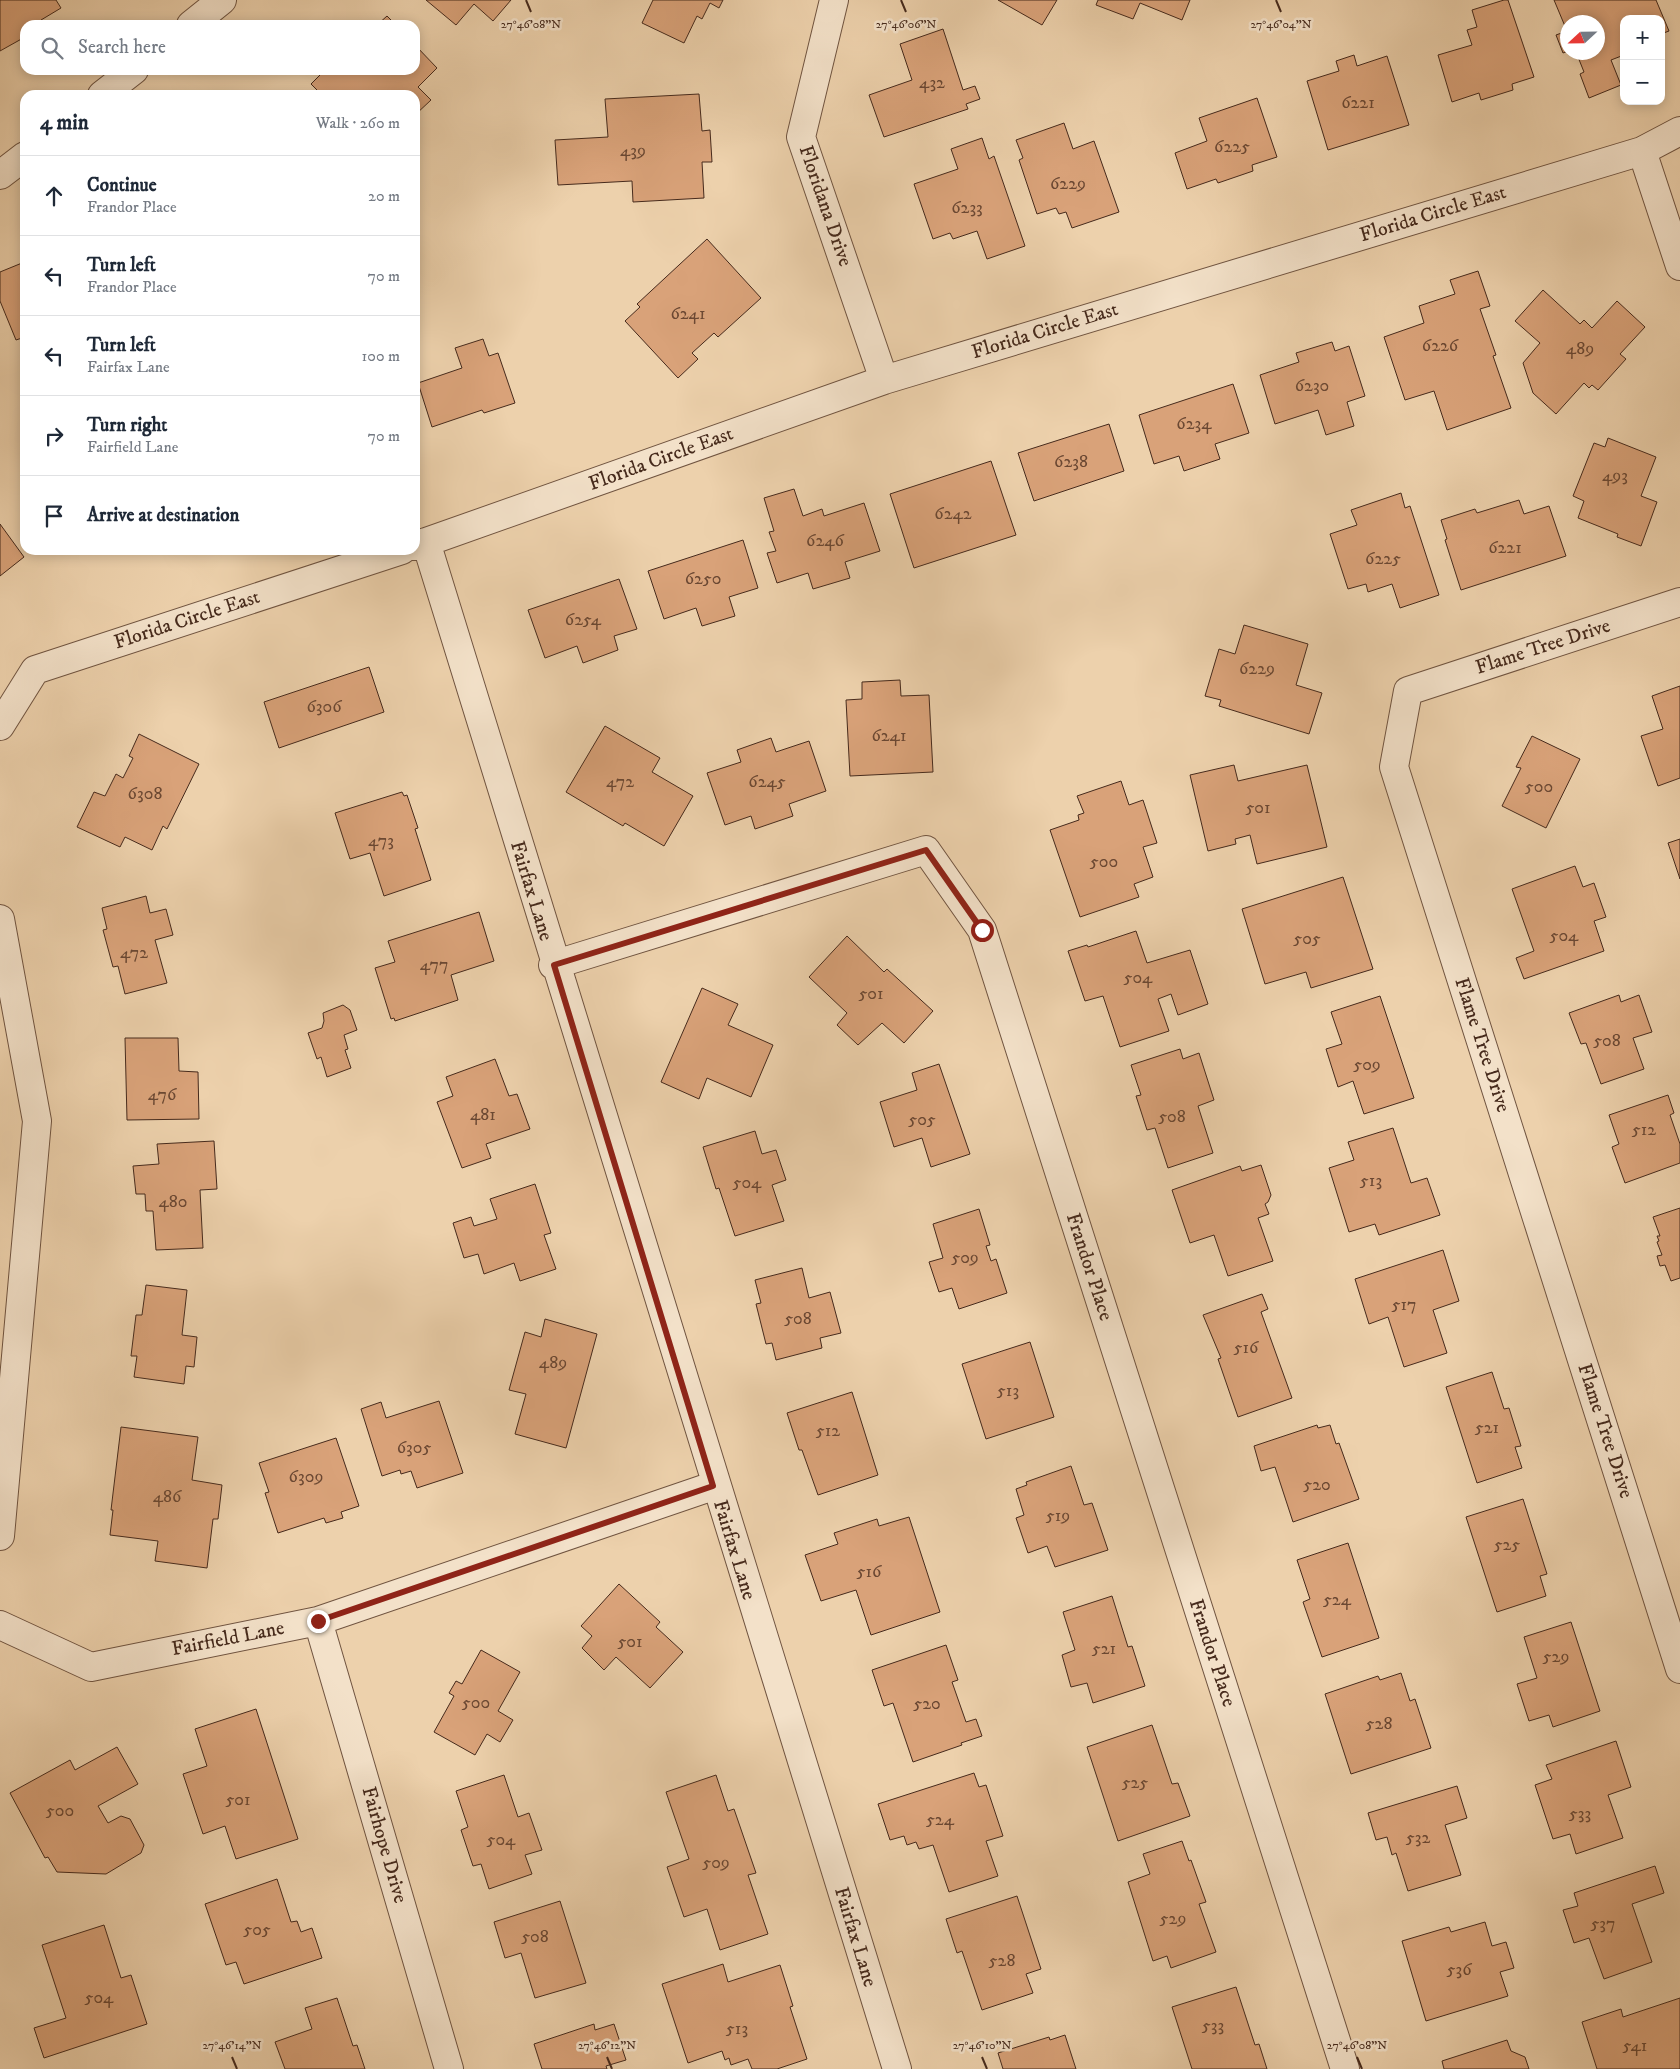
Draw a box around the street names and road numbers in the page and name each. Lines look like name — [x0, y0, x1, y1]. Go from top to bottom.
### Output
street label: Floridana Drive — [793, 142, 857, 270]
street label: Florida Circle East — [1357, 180, 1509, 248]
street label: Florida Circle East — [969, 297, 1121, 365]
street label: Florida Circle East — [585, 421, 737, 497]
street label: Florida Circle East — [111, 585, 263, 655]
street label: Flame Tree Drive — [1472, 613, 1614, 681]
street label: Fairfax Lane — [504, 838, 558, 944]
street label: Flame Tree Drive — [1448, 974, 1516, 1116]
street label: Frandor Place — [1060, 1210, 1118, 1324]
street label: Flame Tree Drive — [1571, 1360, 1639, 1502]
street label: Fairfax Lane — [707, 1497, 761, 1603]
street label: Frandor Place — [1183, 1596, 1241, 1710]
street label: Fairfield Lane — [170, 1616, 286, 1662]
street label: Fairhope Drive — [355, 1784, 413, 1906]
street label: Fairfax Lane — [828, 1884, 882, 1990]

